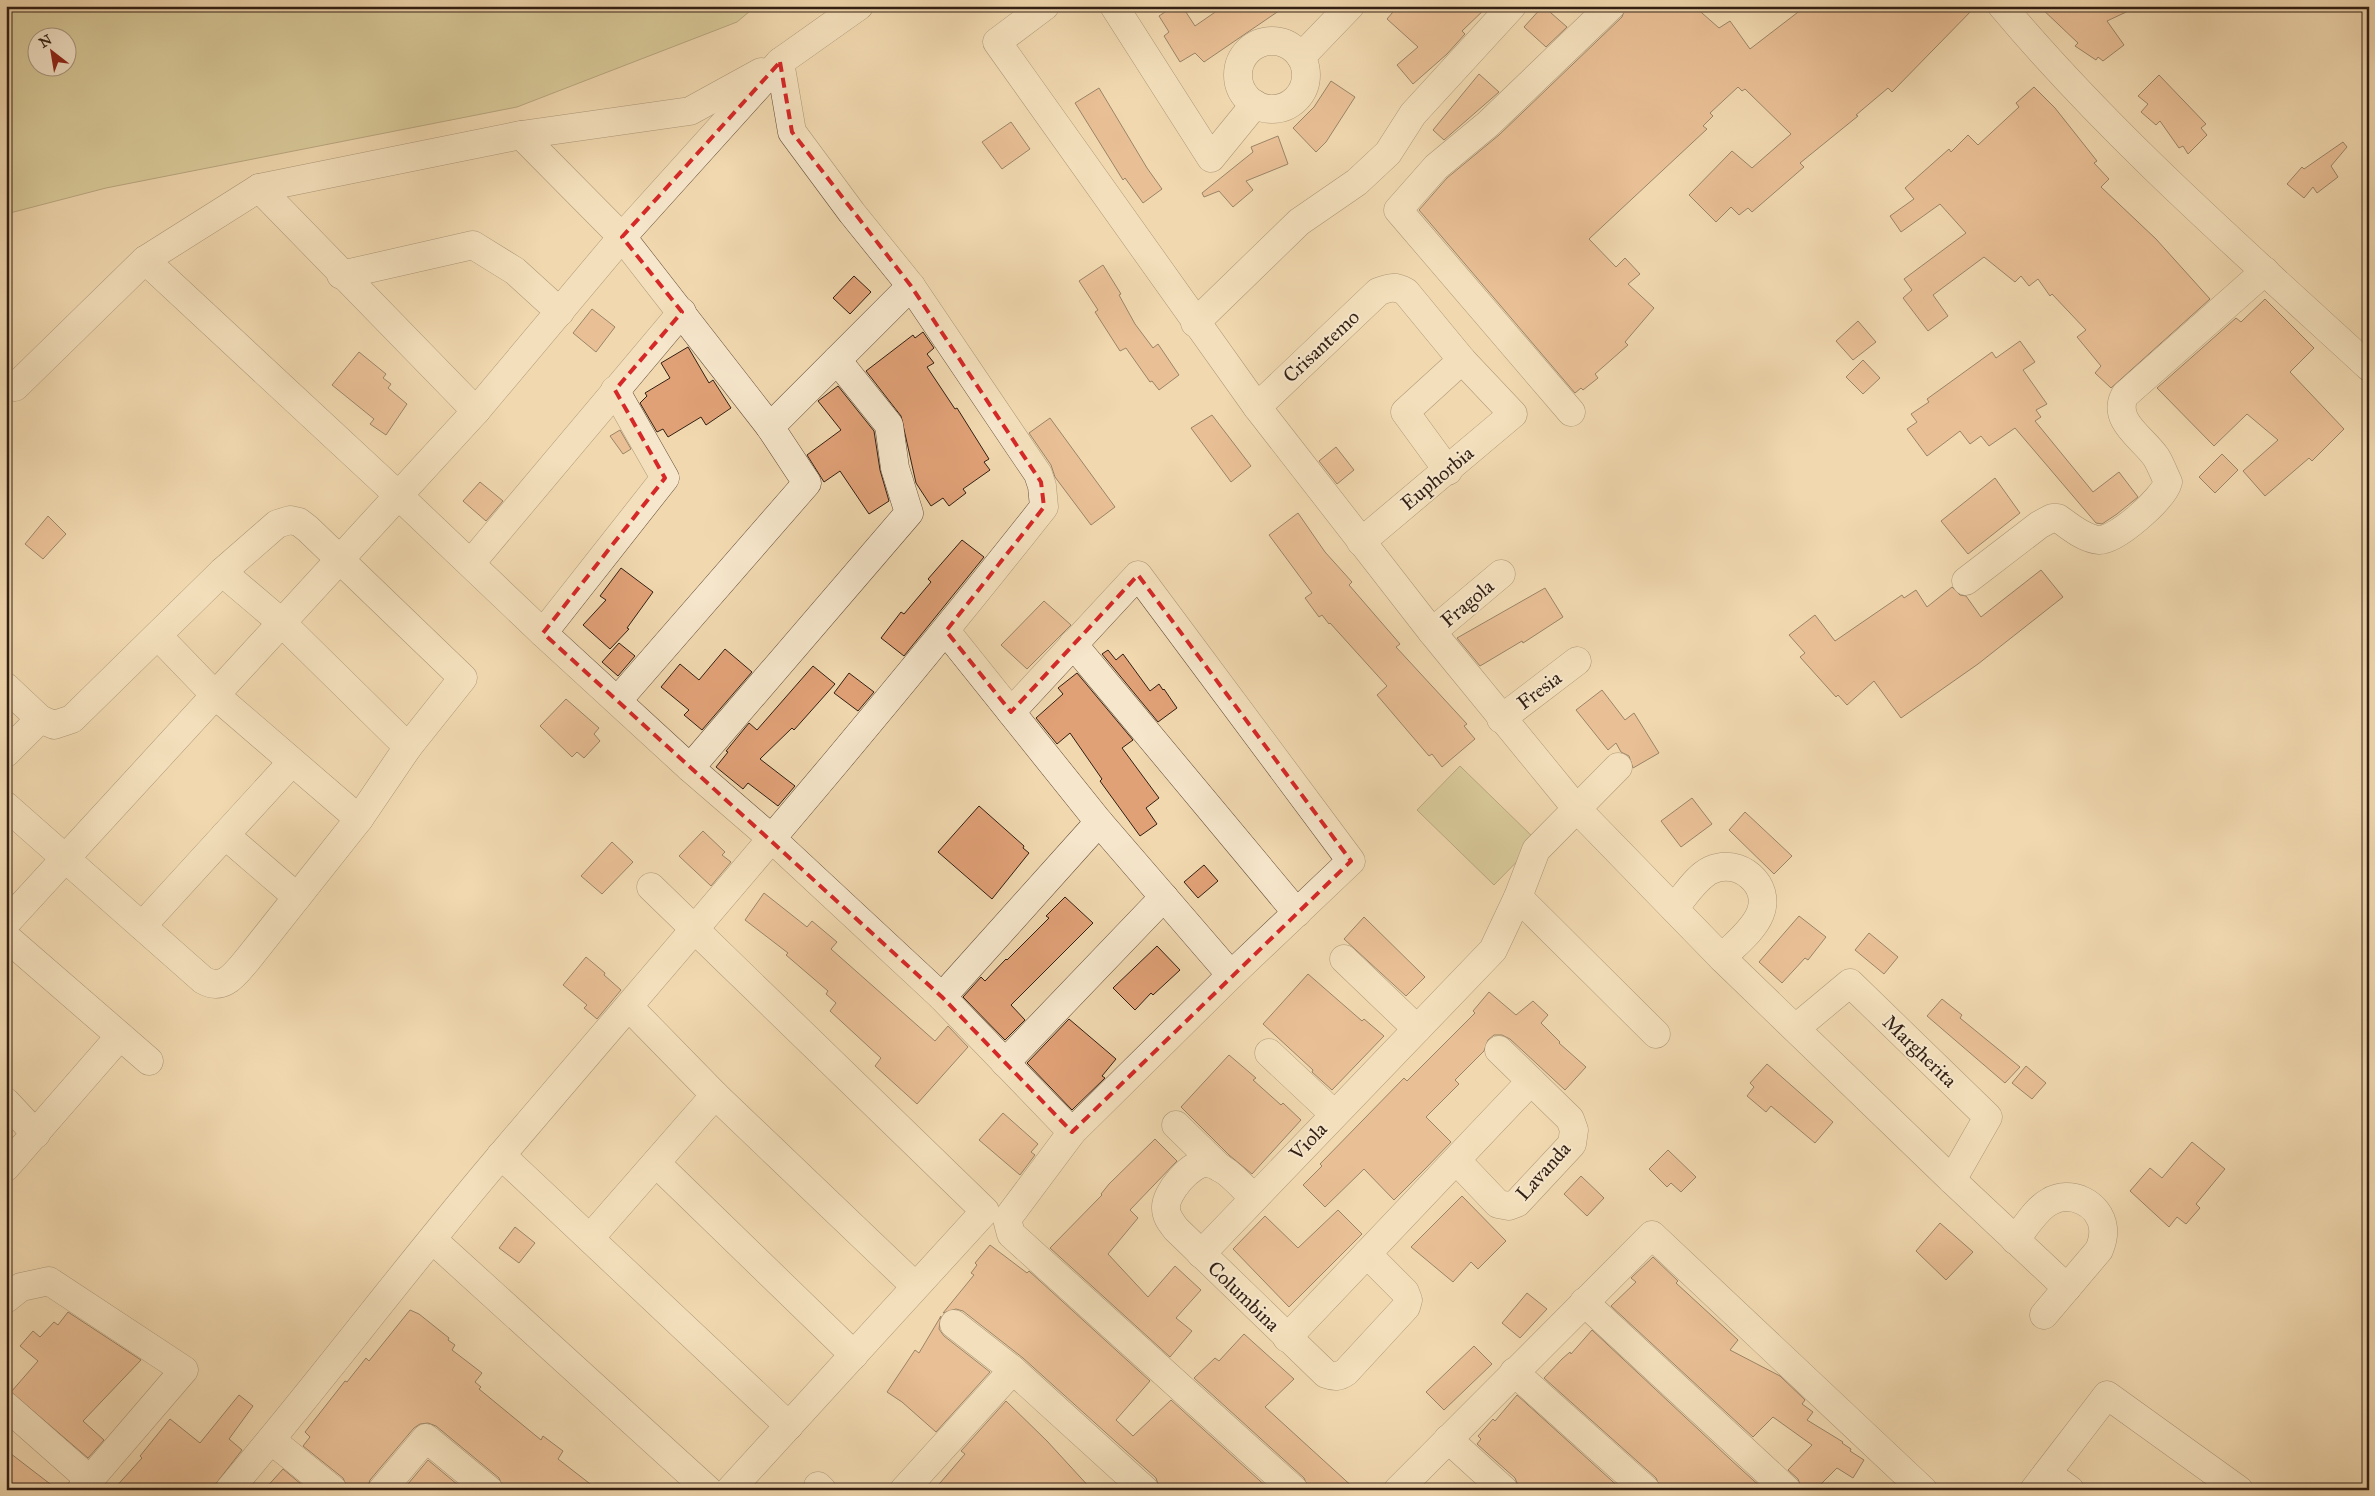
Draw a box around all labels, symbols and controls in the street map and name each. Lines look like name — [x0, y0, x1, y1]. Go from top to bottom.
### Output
north arrow — [28, 28, 78, 78]
text: N — [36, 31, 55, 52]
street label: Crisantemo — [1278, 305, 1364, 387]
street label: Euphorbia — [1396, 440, 1479, 515]
street label: Fragola — [1436, 574, 1499, 633]
street label: Fresia — [1512, 665, 1566, 714]
street label: Margherita — [1877, 1010, 1962, 1093]
street label: Viola — [1284, 1117, 1332, 1166]
street label: Lavanda — [1511, 1136, 1576, 1205]
street label: Columbina — [1203, 1256, 1285, 1337]

